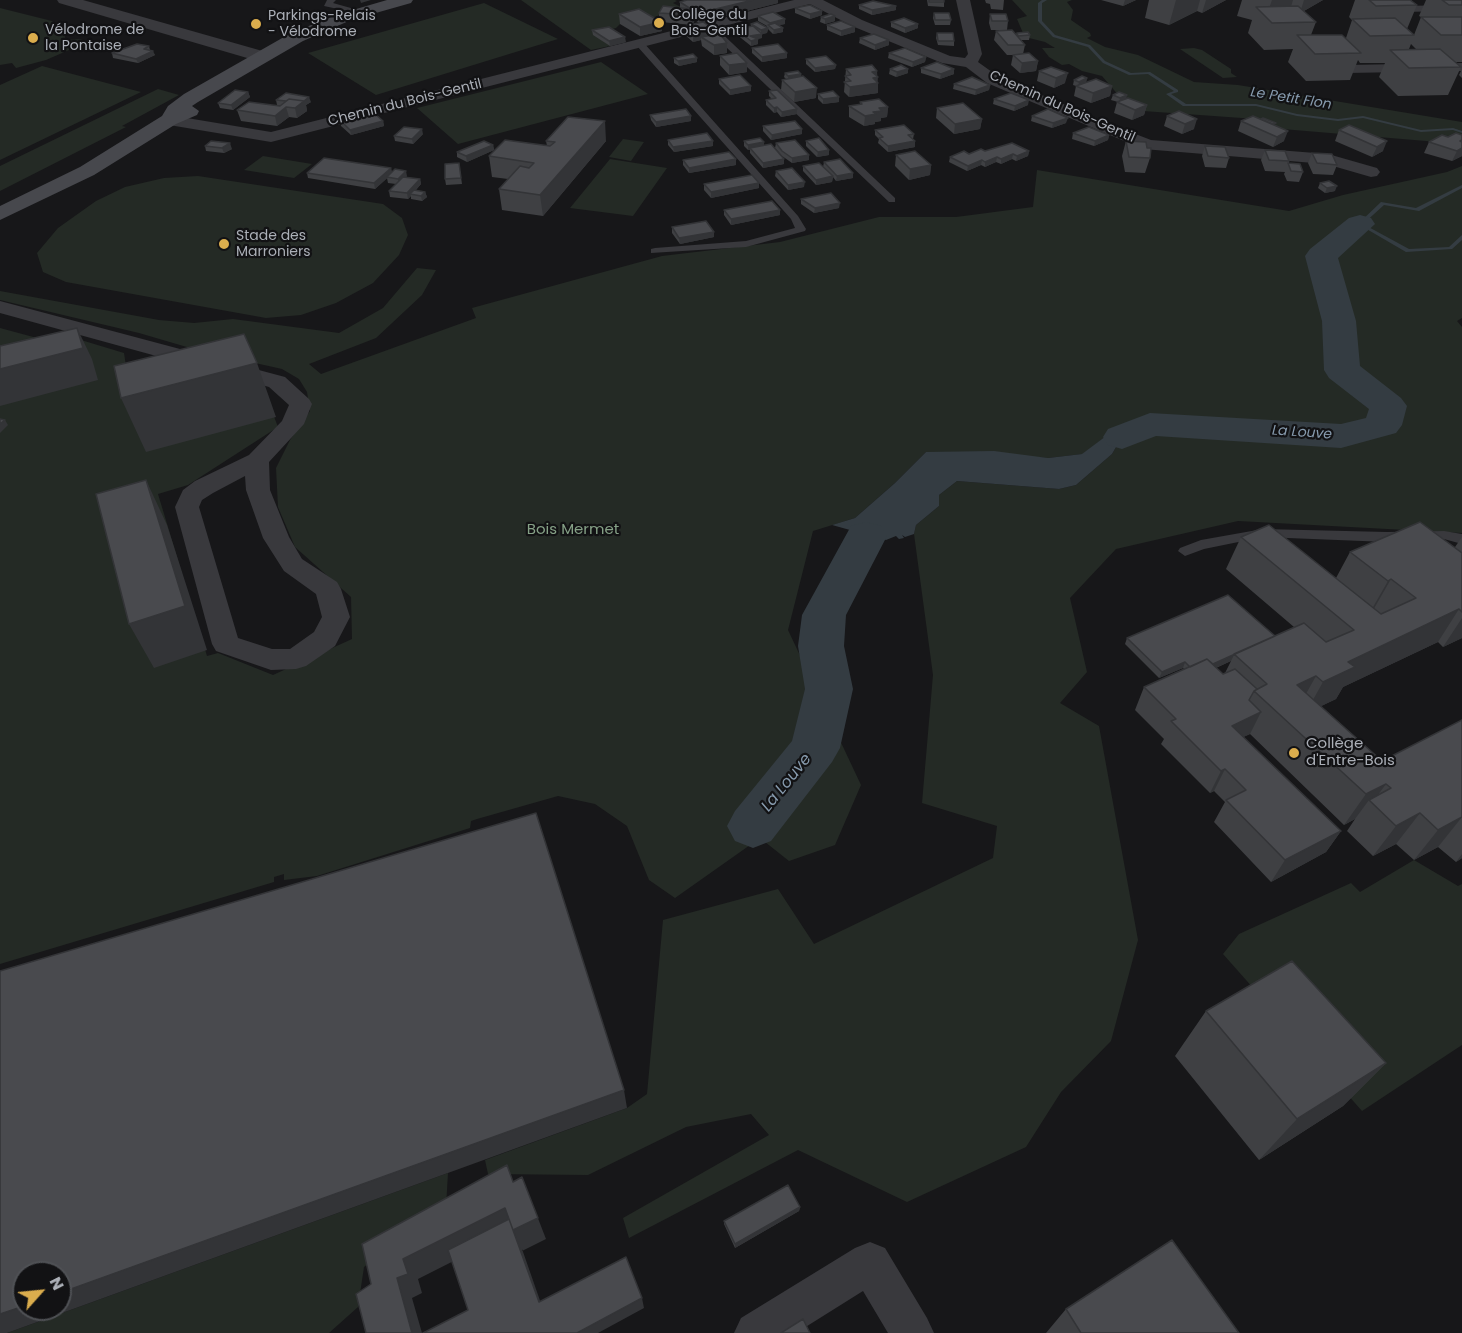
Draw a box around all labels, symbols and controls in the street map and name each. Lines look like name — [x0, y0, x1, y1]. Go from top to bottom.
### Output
place label: Collège du Bois-Gentil — [671, 7, 748, 40]
place label: Parkings-Relais - Vélodrome — [268, 8, 376, 40]
marker: Collège du Bois-Gentil — [652, 16, 666, 30]
marker: Parkings-Relais - Vélodrome — [249, 17, 263, 31]
place label: Vélodrome de la Pontaise — [45, 22, 144, 54]
marker: Vélodrome de la Pontaise — [26, 31, 40, 45]
street label: Chemin du Bois-Gentil — [987, 67, 1137, 147]
street label: Chemin du Bois-Gentil — [326, 76, 484, 130]
water label: Le Petit Flon — [1249, 84, 1333, 114]
place label: Stade des Marroniers — [236, 228, 311, 260]
marker: Stade des Marroniers — [217, 237, 231, 251]
water label: La Louve — [1271, 423, 1333, 443]
park label: Bois Mermet — [527, 521, 619, 539]
place label: Collège d'Entre-Bois — [1306, 735, 1395, 770]
marker: Collège d'Entre-Bois — [1287, 746, 1301, 760]
water label: La Louve — [758, 750, 816, 816]
north arrow — [12, 1261, 72, 1321]
text: N — [44, 1273, 70, 1294]

